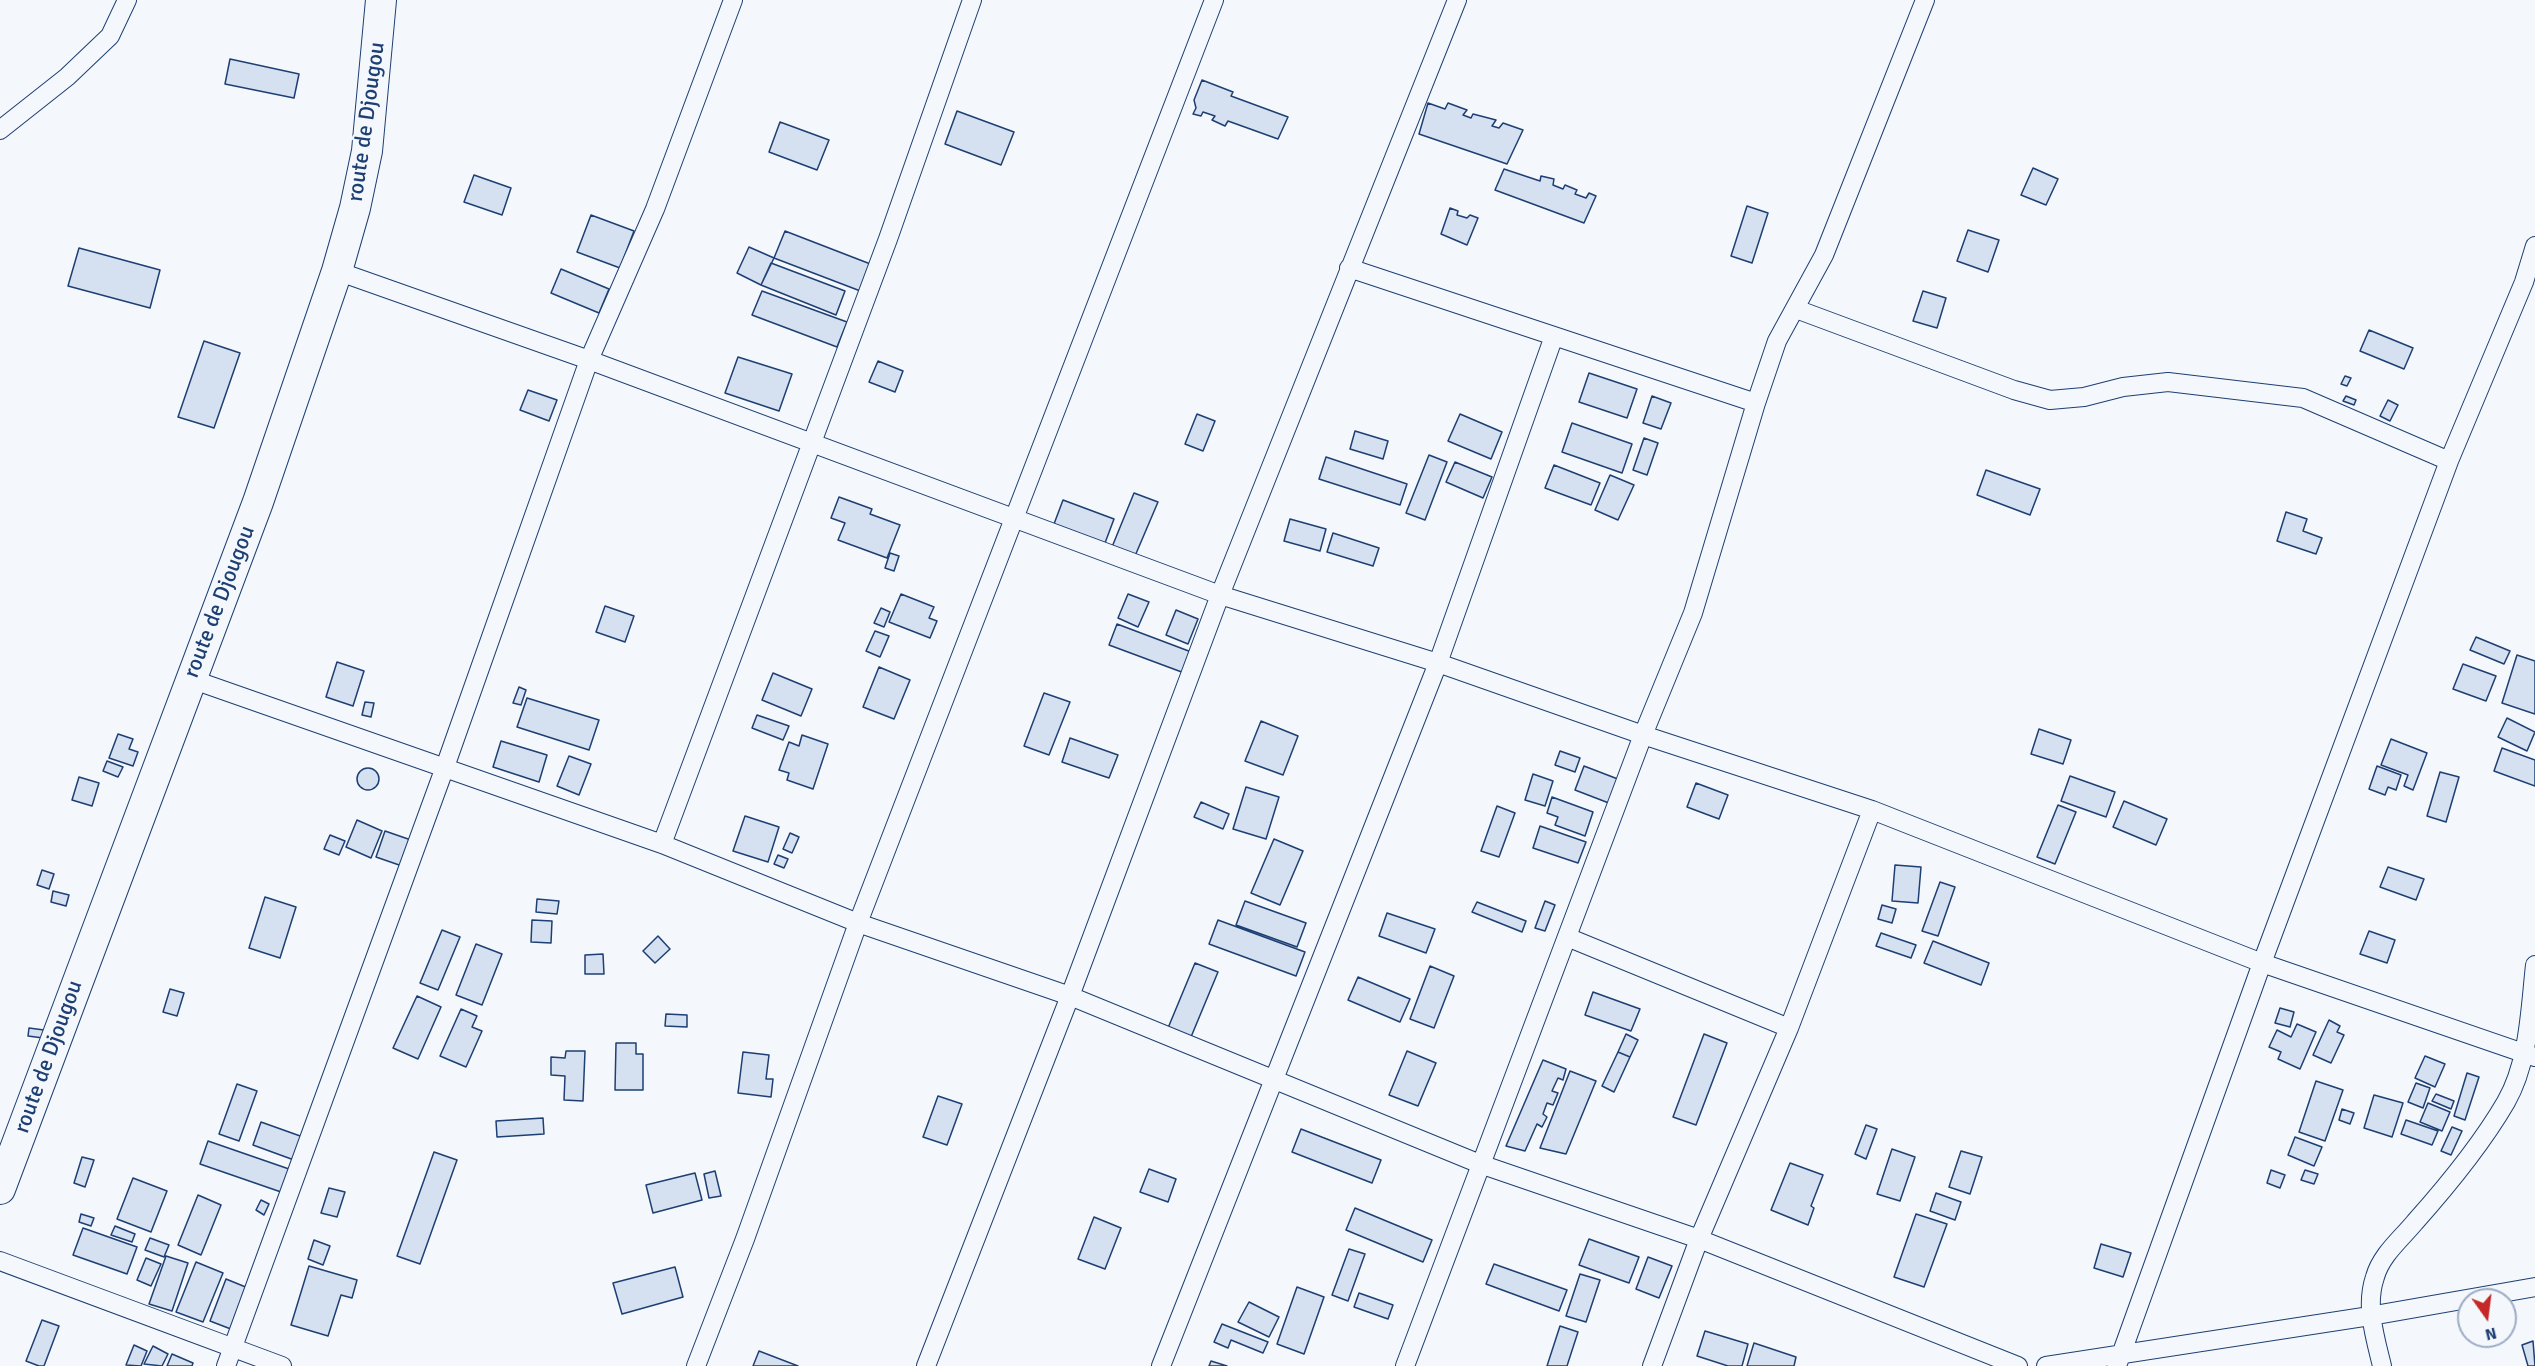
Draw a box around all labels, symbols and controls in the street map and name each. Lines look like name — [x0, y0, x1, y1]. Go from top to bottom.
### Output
street label: route de Djougou — [343, 40, 391, 204]
street label: route de Djougou — [179, 522, 261, 682]
street label: route de Djougou — [9, 977, 89, 1137]
north arrow — [2457, 1288, 2517, 1348]
text: N — [2483, 1322, 2499, 1345]

